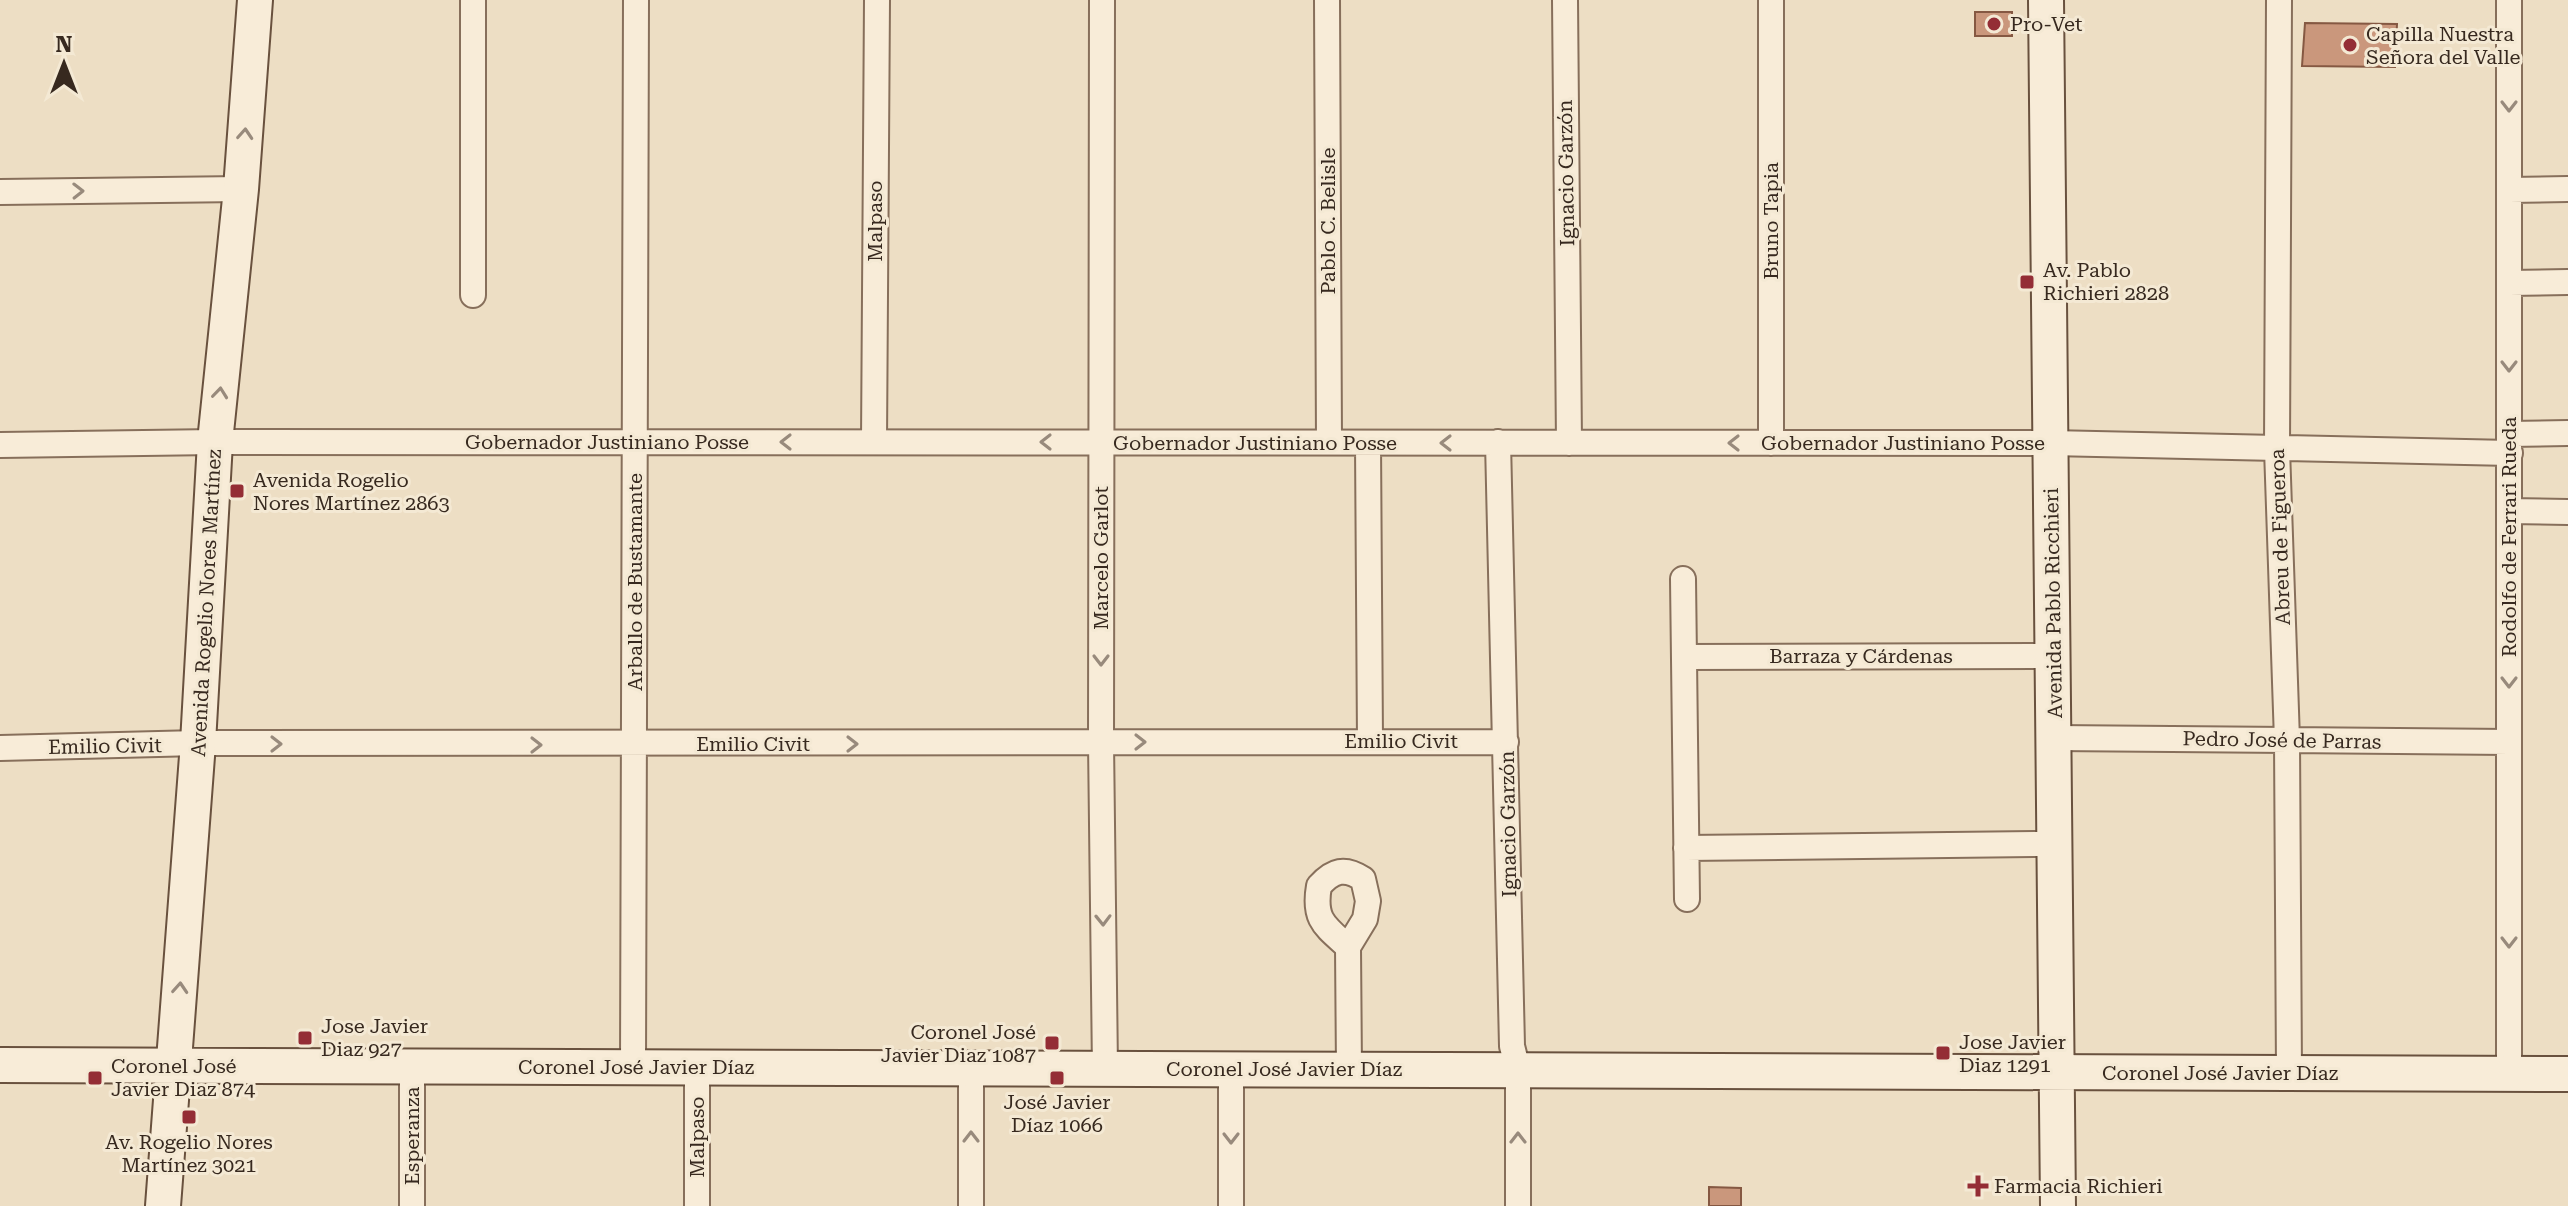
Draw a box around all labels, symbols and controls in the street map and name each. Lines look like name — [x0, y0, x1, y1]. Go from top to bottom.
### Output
place label: Pro-Vet — [2010, 12, 2083, 36]
marker: Pro-Vet — [1985, 15, 2003, 33]
place label: Capilla Nuestra Señora del Valle — [2366, 22, 2521, 69]
north arrow — [24, 24, 104, 104]
text: N — [56, 32, 73, 57]
marker: Capilla Nuestra Señora del Valle — [2341, 36, 2359, 54]
street label: Ignacio Garzón — [1553, 99, 1579, 247]
one-way arrow — [2500, 100, 2518, 113]
one-way arrow — [236, 127, 253, 140]
street label: Pablo C. Belisle — [1316, 148, 1340, 294]
street label: Bruno Tapia — [1759, 162, 1783, 280]
street label: Malpaso — [863, 180, 887, 262]
one-way arrow — [72, 182, 85, 200]
place label: Av. Pablo Richieri 2828 — [2043, 258, 2169, 305]
marker: Av. Pablo Richieri 2828 — [2018, 273, 2036, 291]
one-way arrow — [2500, 360, 2518, 373]
one-way arrow — [211, 386, 228, 399]
street label: Rodolfo de Ferrari Rueda — [2497, 417, 2521, 657]
street label: Gobernador Justiniano Posse — [465, 430, 749, 454]
street label: Gobernador Justiniano Posse — [1113, 431, 1397, 455]
street label: Gobernador Justiniano Posse — [1761, 431, 2045, 455]
one-way arrow — [779, 433, 792, 451]
one-way arrow — [1039, 433, 1052, 451]
one-way arrow — [1439, 434, 1452, 452]
one-way arrow — [1727, 434, 1740, 452]
street label: Abreu de Figueroa — [2265, 448, 2295, 626]
street label: Avenida Rogelio Nores Martínez — [186, 449, 226, 757]
place label: Avenida Rogelio Nores Martínez 2863 — [253, 468, 450, 515]
street label: Arballo de Bustamante — [623, 473, 647, 691]
marker: Avenida Rogelio Nores Martínez 2863 — [228, 482, 246, 500]
street label: Marcelo Garlot — [1089, 485, 1113, 630]
street label: Avenida Pablo Ricchieri — [2039, 487, 2067, 719]
street label: Barraza y Cárdenas — [1769, 644, 1953, 668]
one-way arrow — [1092, 654, 1110, 667]
one-way arrow — [2500, 676, 2518, 689]
street label: Pedro José de Parras — [2182, 726, 2382, 754]
street label: Emilio Civit — [1344, 729, 1458, 753]
street label: Emilio Civit — [696, 732, 810, 756]
street label: Emilio Civit — [48, 733, 163, 759]
one-way arrow — [1134, 733, 1147, 751]
one-way arrow — [270, 735, 283, 753]
one-way arrow — [846, 735, 859, 753]
one-way arrow — [530, 736, 543, 753]
street label: Ignacio Garzón — [1495, 750, 1521, 898]
one-way arrow — [1094, 914, 1112, 927]
one-way arrow — [2500, 936, 2518, 949]
one-way arrow — [171, 981, 188, 994]
place label: Jose Javier Diaz 927 — [321, 1014, 428, 1061]
place label: Coronel José Javier Diaz 1087 — [881, 1020, 1036, 1067]
marker: Jose Javier Diaz 927 — [296, 1029, 314, 1047]
place label: Jose Javier Diaz 1291 — [1959, 1030, 2066, 1077]
marker: Coronel José Javier Diaz 1087 — [1043, 1034, 1061, 1052]
marker: Jose Javier Diaz 1291 — [1934, 1044, 1952, 1062]
place label: Coronel José Javier Diaz 874 — [111, 1054, 256, 1101]
street label: Coronel José Javier Díaz — [518, 1055, 754, 1079]
street label: Coronel José Javier Díaz — [1166, 1057, 1402, 1081]
street label: Coronel José Javier Díaz — [2102, 1061, 2338, 1085]
marker: Coronel José Javier Diaz 874 — [86, 1069, 104, 1087]
marker: José Javier Díaz 1066 — [1048, 1069, 1066, 1087]
street label: Esperanza — [400, 1087, 424, 1185]
place label: José Javier Díaz 1066 — [1003, 1090, 1111, 1137]
street label: Malpaso — [685, 1096, 709, 1178]
marker: Av. Rogelio Nores Martínez 3021 — [180, 1108, 198, 1126]
place label: Av. Rogelio Nores Martínez 3021 — [105, 1130, 273, 1177]
one-way arrow — [962, 1130, 980, 1143]
one-way arrow — [1509, 1131, 1527, 1144]
one-way arrow — [1222, 1132, 1240, 1145]
place label: Farmacia Richieri — [1994, 1174, 2163, 1198]
marker: Farmacia Richieri — [1969, 1177, 1987, 1195]

